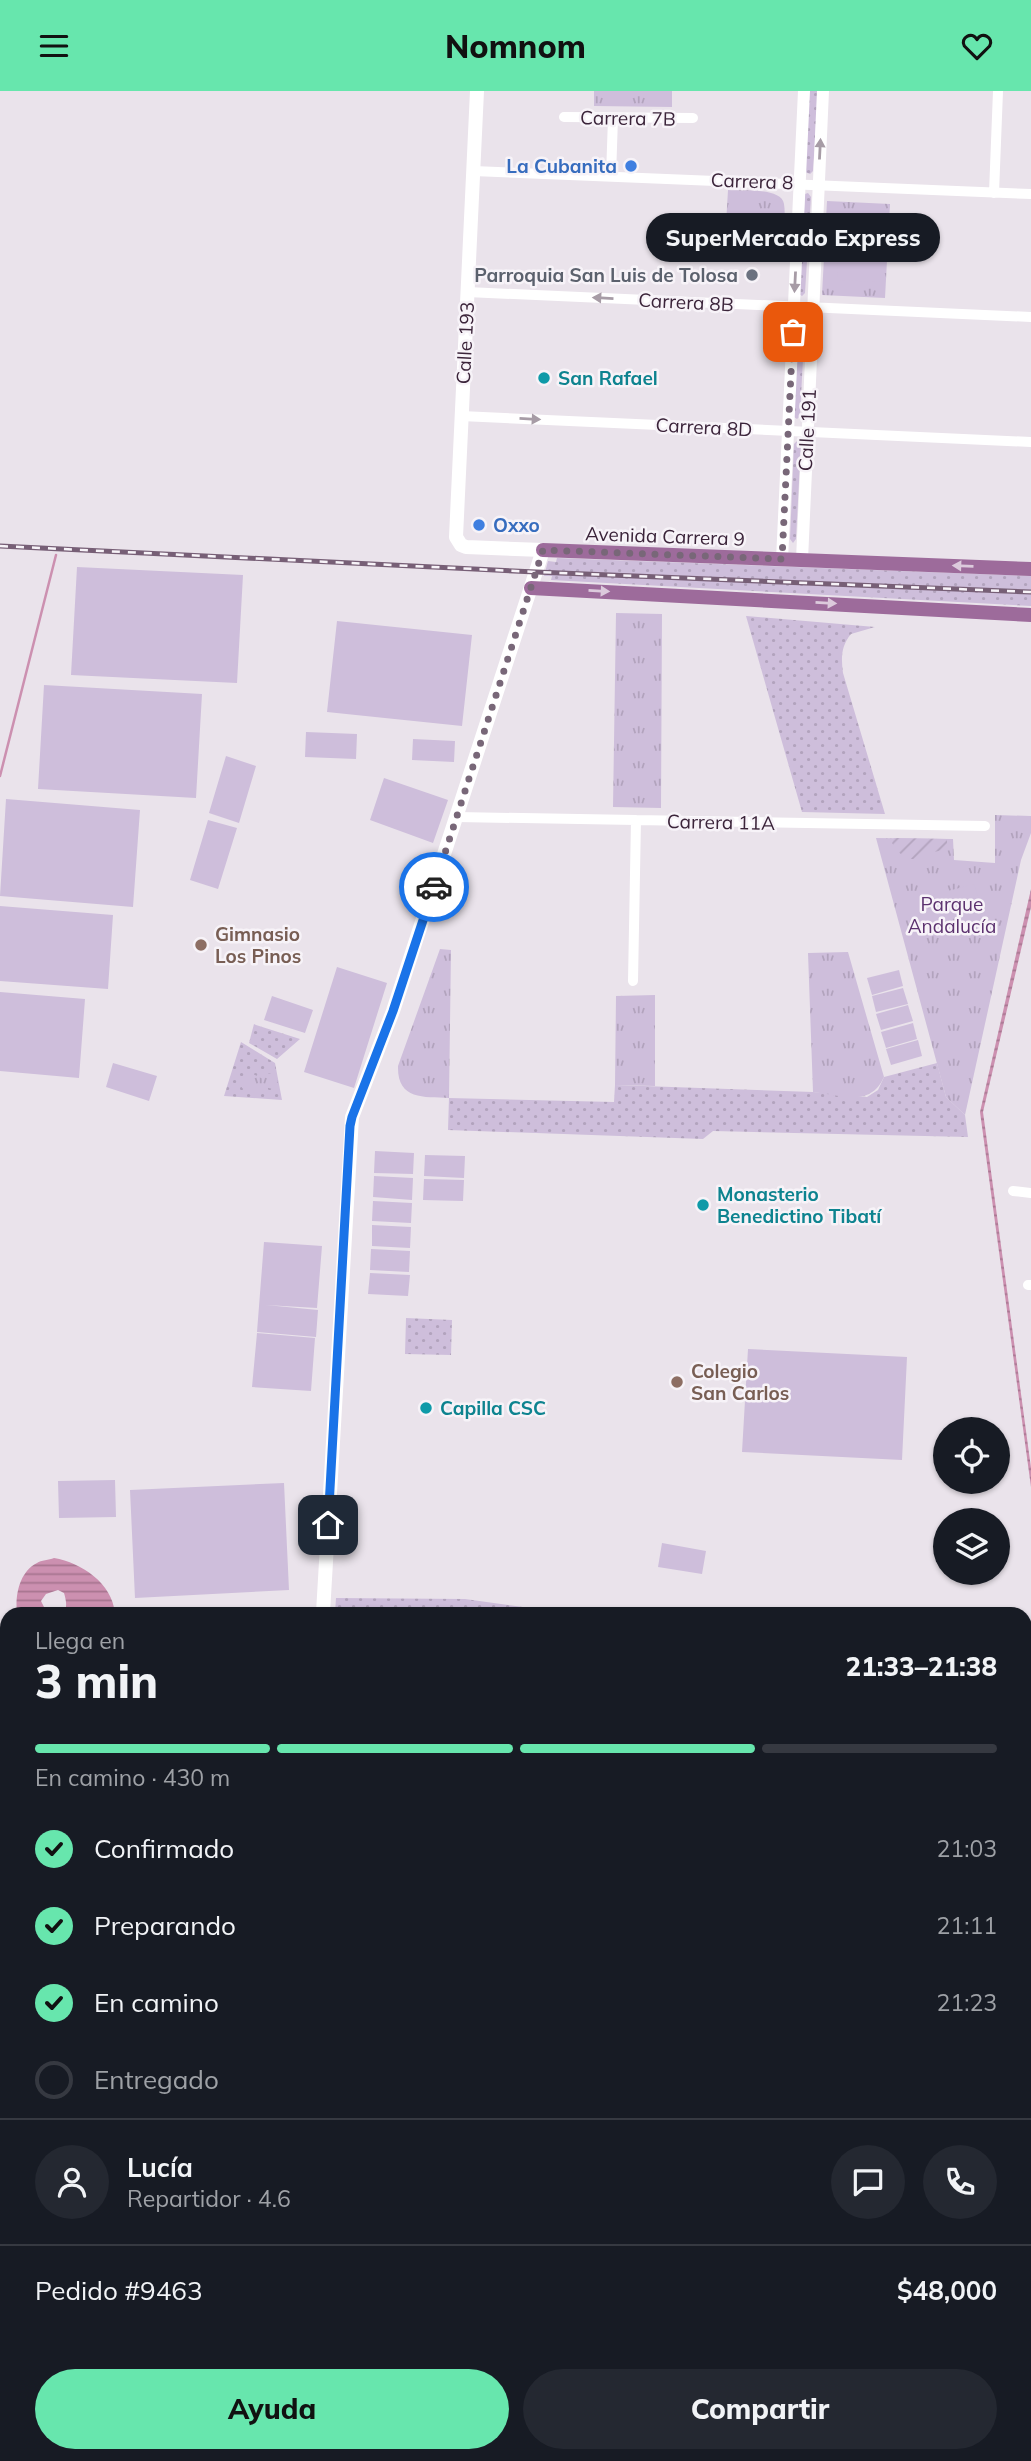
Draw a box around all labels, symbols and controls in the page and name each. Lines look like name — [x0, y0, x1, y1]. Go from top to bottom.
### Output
text: Nomnom — [445, 26, 586, 66]
icon: menu — [35, 27, 73, 65]
icon: heart — [958, 27, 996, 65]
street label: Carrera 7B — [580, 105, 676, 131]
one-way arrow — [814, 138, 825, 160]
place label: La Cubanita — [506, 154, 617, 178]
marker: La Cubanita — [623, 158, 639, 174]
street label: Carrera 8 — [710, 168, 794, 194]
callout: SuperMercado Express — [646, 213, 940, 262]
text: SuperMercado Express — [665, 223, 921, 252]
place label: Parroquia San Luis de Tolosa — [474, 263, 738, 287]
marker: Parroquia San Luis de Tolosa — [744, 267, 760, 283]
one-way arrow — [790, 271, 801, 293]
street label: Carrera 8B — [638, 288, 734, 316]
one-way arrow — [592, 293, 614, 304]
street label: Calle 193 — [451, 301, 479, 385]
pin — [763, 302, 823, 362]
icon: bag — [774, 313, 812, 351]
place label: San Rafael — [558, 366, 658, 390]
marker: San Rafael — [536, 370, 552, 386]
street label: Calle 191 — [793, 388, 821, 472]
street label: Carrera 8D — [655, 412, 753, 442]
one-way arrow — [519, 413, 541, 424]
place label: Oxxo — [493, 513, 540, 537]
marker: Oxxo — [471, 517, 487, 533]
street label: Avenida Carrera 9 — [585, 521, 745, 551]
one-way arrow — [952, 561, 974, 572]
one-way arrow — [588, 586, 610, 597]
one-way arrow — [816, 598, 838, 609]
street label: Carrera 11A — [667, 809, 775, 835]
courier — [399, 852, 469, 922]
icon: car — [415, 868, 453, 906]
park label: Parque Andalucía — [908, 892, 996, 938]
place label: Gimnasio Los Pinos — [215, 922, 301, 968]
marker: Gimnasio Los Pinos — [193, 937, 209, 953]
place label: Monasterio Benedictino Tibatí — [717, 1182, 882, 1228]
marker: Monasterio Benedictino Tibatí — [695, 1197, 711, 1213]
place label: Colegio San Carlos — [691, 1359, 789, 1405]
marker: Colegio San Carlos — [669, 1374, 685, 1390]
place label: Capilla CSC — [440, 1396, 546, 1420]
marker: Capilla CSC — [418, 1400, 434, 1416]
map controls — [933, 1417, 1010, 1585]
button: locate — [933, 1417, 1010, 1494]
pin — [298, 1495, 358, 1555]
icon: home — [309, 1506, 347, 1544]
button: layers — [933, 1508, 1010, 1585]
text: Llega en — [35, 1626, 125, 1655]
text: 21:33–21:38 — [846, 1650, 997, 1683]
text: 3 min — [35, 1652, 158, 1710]
text: En camino · 430 m — [35, 1763, 230, 1792]
icon: check — [35, 1830, 73, 1868]
text: Confirmado — [94, 1832, 234, 1865]
text: 21:03 — [937, 1834, 997, 1863]
icon: check — [35, 1907, 73, 1945]
text: Preparando — [94, 1909, 236, 1942]
text: 21:11 — [937, 1911, 997, 1940]
icon: check — [35, 1984, 73, 2022]
text: En camino — [94, 1986, 219, 2019]
text: 21:23 — [937, 1988, 997, 2017]
text: Entregado — [94, 2063, 219, 2096]
button: person — [35, 2145, 109, 2219]
button: chat — [831, 2145, 905, 2219]
button: phone — [923, 2145, 997, 2219]
text: Lucía — [127, 2151, 193, 2184]
text: Repartidor · 4.6 — [127, 2184, 291, 2213]
text: Pedido #9463 — [35, 2274, 203, 2307]
text: $48,000 — [897, 2274, 997, 2307]
button: Ayuda — [35, 2369, 509, 2449]
button: Compartir — [523, 2369, 997, 2449]

